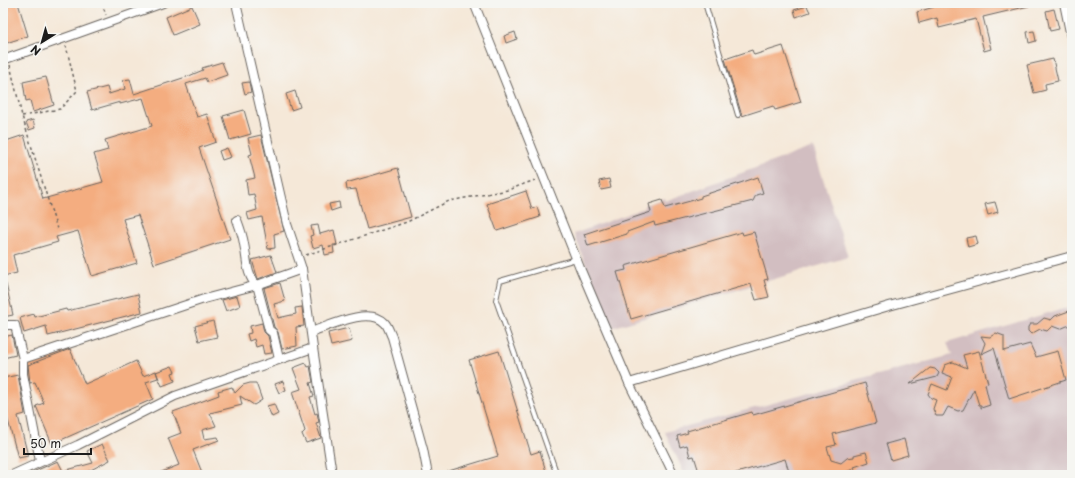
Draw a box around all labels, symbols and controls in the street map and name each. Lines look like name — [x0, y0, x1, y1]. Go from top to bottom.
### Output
north arrow — [22, 22, 62, 62]
text: N — [27, 41, 44, 60]
scale bar — [24, 430, 91, 456]
text: 50 m — [30, 434, 61, 452]

